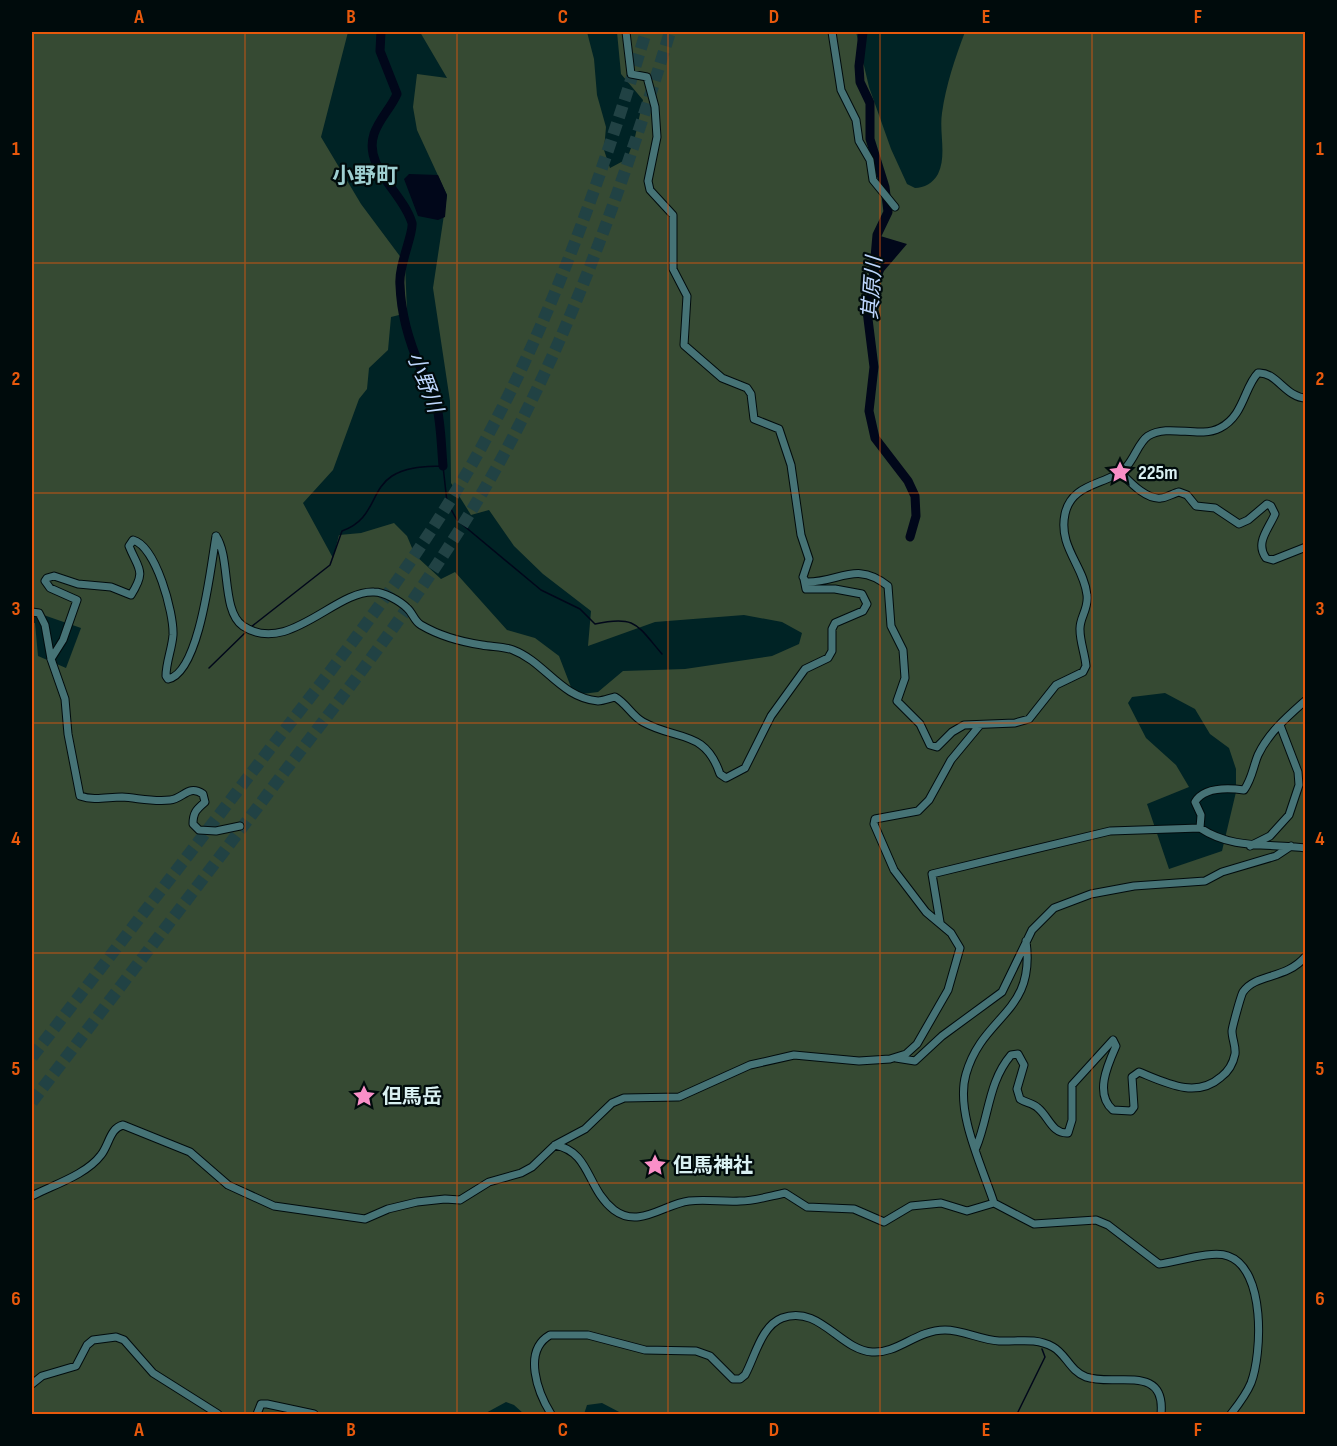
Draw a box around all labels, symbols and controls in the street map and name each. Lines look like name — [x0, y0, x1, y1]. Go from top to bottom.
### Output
text: A — [133, 5, 144, 29]
text: B — [346, 5, 356, 29]
text: C — [558, 5, 568, 29]
text: D — [769, 5, 779, 29]
text: E — [982, 5, 990, 29]
text: F — [1194, 5, 1202, 29]
text: 1 — [12, 137, 20, 161]
text: 1 — [1316, 137, 1324, 161]
district label: 小野町 — [332, 163, 398, 190]
water label: 其原川 — [858, 254, 887, 320]
water label: 小野川 — [402, 348, 448, 418]
text: 2 — [12, 367, 20, 391]
text: 2 — [1316, 367, 1324, 391]
place icon: 225m — [1107, 459, 1133, 485]
place label: 225m — [1138, 461, 1178, 485]
text: 3 — [12, 597, 21, 621]
text: 3 — [1316, 597, 1325, 621]
text: 4 — [11, 827, 21, 851]
text: 4 — [1315, 827, 1325, 851]
text: 5 — [12, 1057, 21, 1081]
text: 5 — [1316, 1057, 1325, 1081]
place icon: 但馬岳 — [351, 1083, 377, 1109]
place label: 但馬岳 — [382, 1085, 442, 1109]
place icon: 但馬神社 — [642, 1152, 668, 1178]
place label: 但馬神社 — [673, 1154, 753, 1178]
text: 6 — [11, 1287, 21, 1311]
text: 6 — [1315, 1287, 1325, 1311]
text: A — [133, 1418, 144, 1442]
text: B — [346, 1418, 356, 1442]
text: C — [558, 1418, 568, 1442]
text: D — [769, 1418, 779, 1442]
text: E — [982, 1418, 990, 1442]
text: F — [1194, 1418, 1202, 1442]

